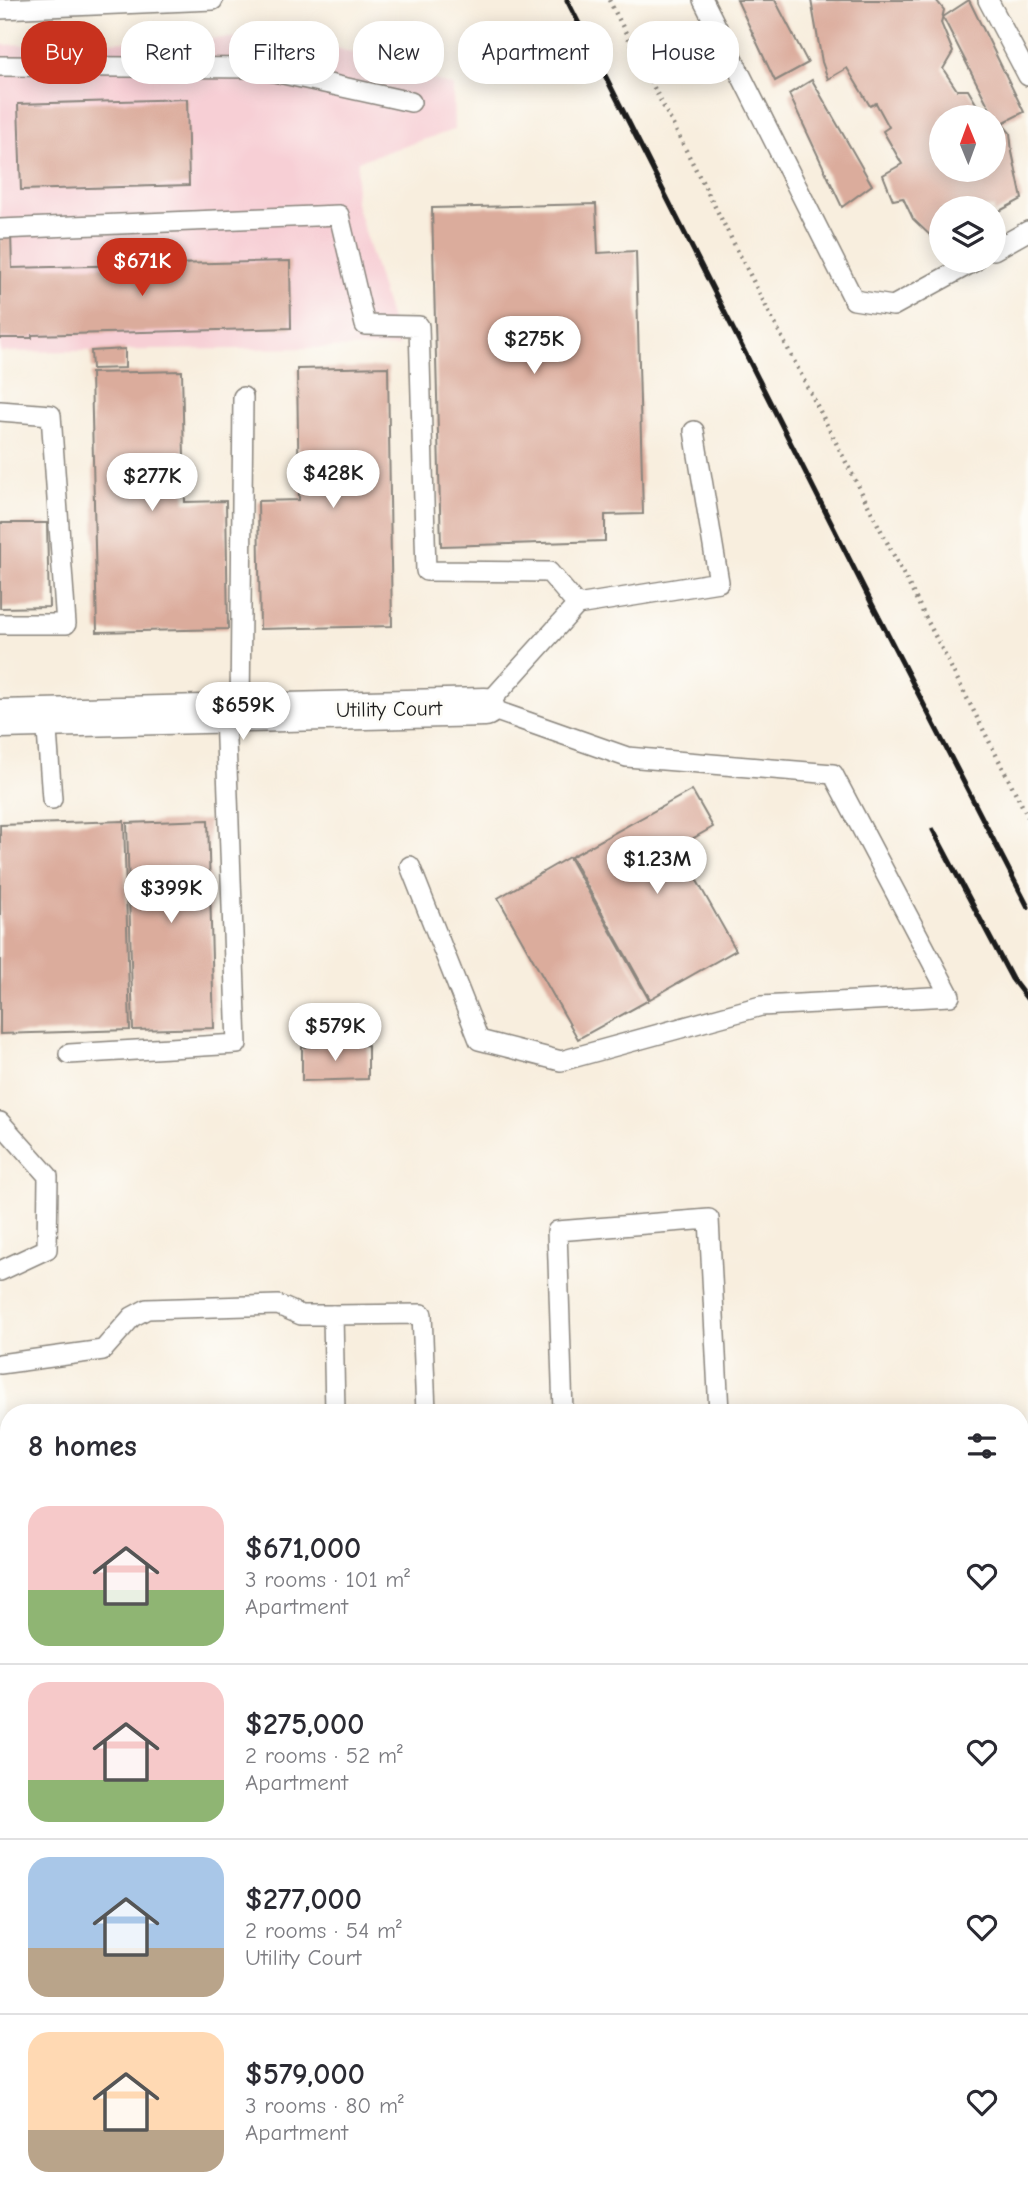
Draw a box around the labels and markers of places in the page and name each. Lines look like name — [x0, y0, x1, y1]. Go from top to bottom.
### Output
pin: $671K — [93, 238, 191, 298]
pin: $275K — [485, 316, 583, 376]
pin: $428K — [284, 450, 382, 510]
pin: $277K — [103, 454, 201, 513]
pin: $659K — [194, 682, 292, 742]
pin: $1.23M — [600, 836, 714, 896]
pin: $399K — [122, 866, 220, 925]
pin: $579K — [286, 1004, 384, 1063]

